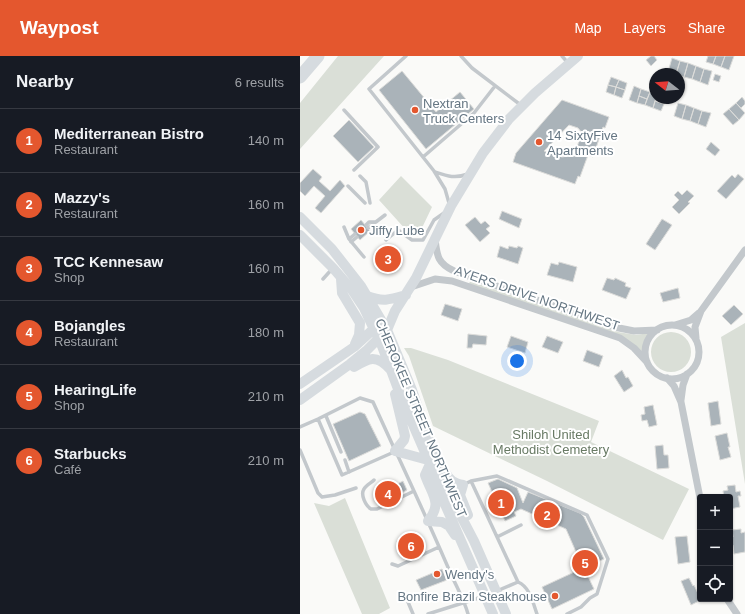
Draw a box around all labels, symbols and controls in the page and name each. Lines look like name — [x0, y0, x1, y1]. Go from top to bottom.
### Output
text: Waypost — [20, 17, 98, 38]
text: Map — [574, 20, 602, 36]
text: Layers — [624, 20, 666, 36]
text: Share — [688, 20, 725, 36]
north arrow — [649, 68, 685, 104]
text: Nearby — [16, 72, 74, 91]
text: 6 results — [235, 75, 284, 90]
place label: Nextran Truck Centers — [423, 96, 505, 126]
marker: Nextran Truck Centers — [410, 105, 420, 115]
text: Mediterranean Bistro — [54, 125, 204, 142]
place label: 14 SixtyFive Apartments — [547, 128, 618, 158]
text: 1 — [25, 133, 33, 148]
text: 140 m — [248, 133, 284, 148]
marker: 14 SixtyFive Apartments — [534, 137, 544, 147]
text: Restaurant — [54, 142, 118, 157]
text: Mazzy's — [54, 189, 110, 206]
text: 2 — [25, 197, 33, 212]
text: 160 m — [248, 197, 284, 212]
text: Restaurant — [54, 206, 118, 221]
place label: Jiffy Lube — [369, 223, 424, 238]
marker: Jiffy Lube — [356, 225, 366, 235]
pin: 3 — [375, 244, 401, 274]
text: TCC Kennesaw — [54, 253, 163, 270]
text: 3 — [25, 261, 33, 276]
text: 160 m — [248, 261, 284, 276]
street label: AYERS DRIVE NORTHWEST — [452, 263, 622, 333]
text: Shop — [54, 270, 84, 285]
street label: CHEROKEE STREET NORTHWEST — [372, 316, 470, 520]
text: Bojangles — [54, 317, 126, 334]
text: 4 — [25, 325, 33, 340]
text: 180 m — [248, 325, 284, 340]
text: Restaurant — [54, 334, 118, 349]
your location — [507, 351, 527, 371]
text: HearingLife — [54, 381, 137, 398]
text: 5 — [25, 389, 33, 404]
text: 210 m — [248, 389, 284, 404]
text: Shop — [54, 398, 84, 413]
park label: Shiloh United Methodist Cemetery — [493, 427, 610, 457]
text: Starbucks — [54, 445, 127, 462]
text: 6 — [25, 453, 33, 468]
text: 210 m — [248, 453, 284, 468]
text: Café — [54, 462, 81, 477]
pin: 4 — [375, 479, 401, 509]
pin: 1 — [488, 488, 514, 518]
map controls — [697, 494, 733, 602]
button: + — [697, 494, 733, 530]
pin: 2 — [534, 500, 560, 530]
button: − — [697, 530, 733, 566]
pin: 6 — [398, 531, 424, 561]
pin: 5 — [572, 548, 598, 578]
button: locate — [697, 566, 733, 602]
place label: Wendy's — [445, 567, 495, 582]
marker: Wendy's — [432, 569, 442, 579]
place label: Bonfire Brazil Steakhouse — [397, 589, 547, 604]
marker: Bonfire Brazil Steakhouse — [550, 591, 560, 601]

